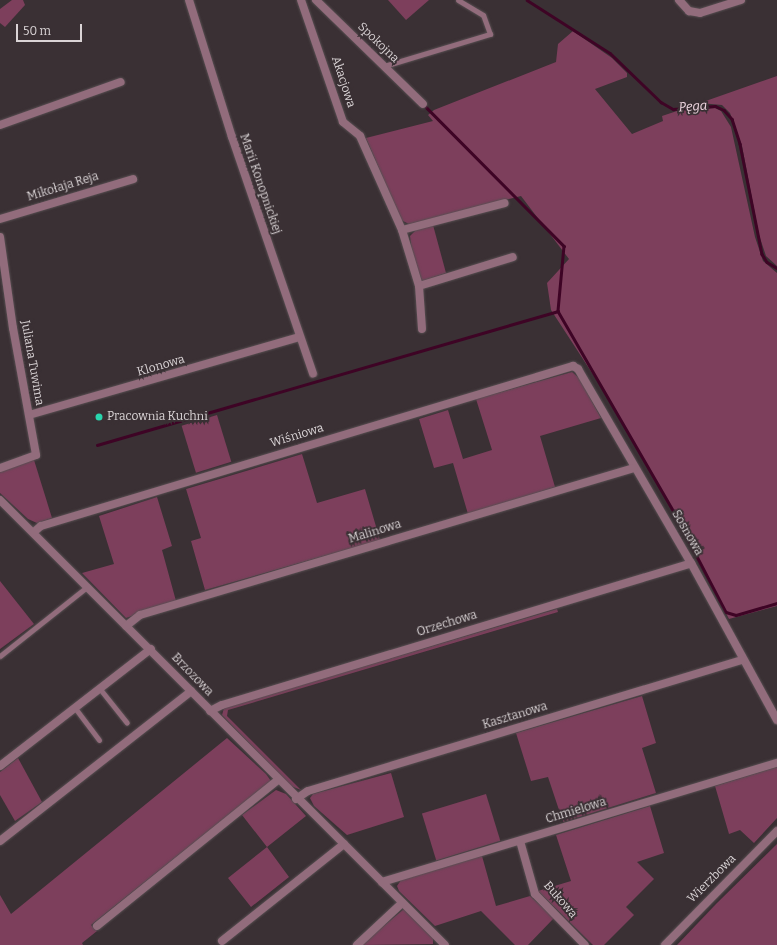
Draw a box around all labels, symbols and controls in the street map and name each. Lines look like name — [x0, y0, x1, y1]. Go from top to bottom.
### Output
scale bar — [18, 16, 84, 42]
street label: Spokojna — [354, 20, 402, 66]
text: 50 m — [23, 24, 51, 38]
street label: Akacjowa — [328, 54, 358, 110]
water label: Pęga — [678, 98, 708, 116]
street label: Marii Konopnickiej — [236, 132, 284, 236]
street label: Mikołaja Reja — [25, 169, 101, 205]
street label: Juliana Tuwima — [17, 319, 47, 407]
street label: Klonowa — [135, 352, 187, 380]
place label: Pracownia Kuchni — [107, 410, 208, 424]
marker: Pracownia Kuchni — [94, 412, 104, 422]
street label: Wiśniowa — [269, 421, 325, 451]
street label: Sosnowa — [668, 508, 706, 558]
street label: Malinowa — [347, 517, 403, 547]
street label: Orzechowa — [415, 608, 479, 640]
street label: Brzozowa — [168, 651, 216, 699]
street label: Kasztanowa — [481, 699, 549, 733]
street label: Chmielowa — [544, 795, 608, 827]
street label: Wierzbowa — [685, 852, 739, 906]
street label: Bukowa — [540, 879, 580, 921]

